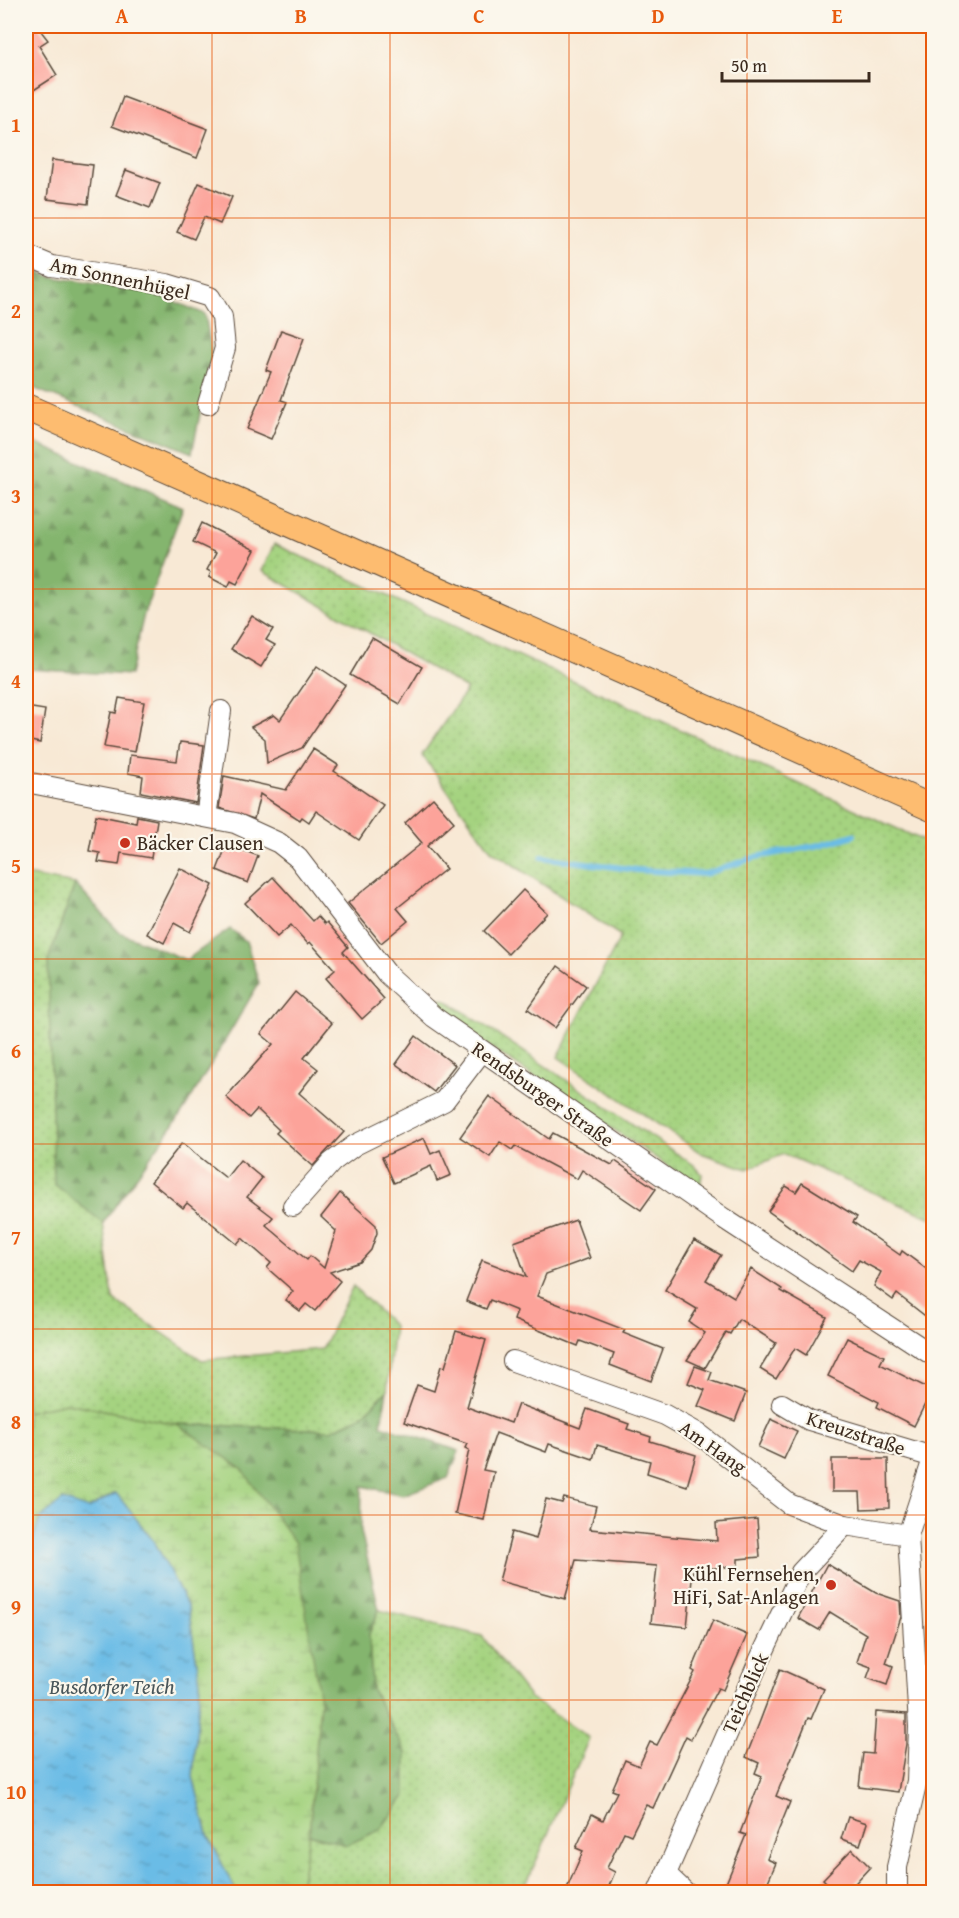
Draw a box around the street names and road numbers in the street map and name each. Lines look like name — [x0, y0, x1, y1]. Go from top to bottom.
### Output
street label: Am Sonnenhügel — [47, 248, 193, 307]
street label: Rendsburger Straße — [466, 1034, 620, 1154]
street label: Kreuzstraße — [803, 1403, 909, 1462]
street label: Am Hang — [674, 1413, 753, 1481]
street label: Teichblick — [714, 1647, 776, 1738]

